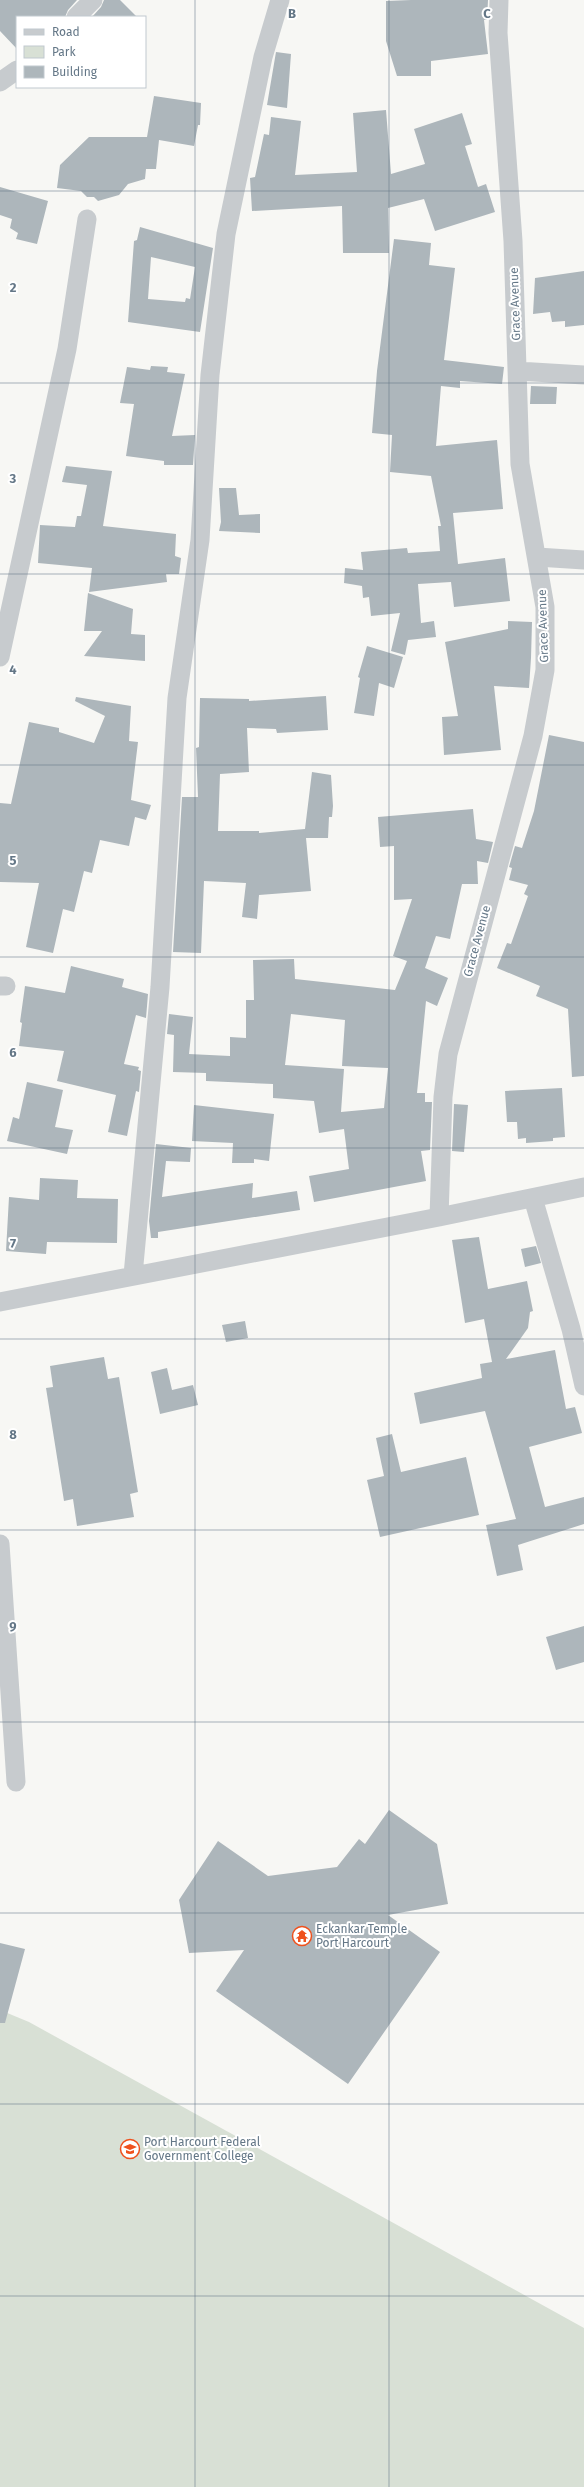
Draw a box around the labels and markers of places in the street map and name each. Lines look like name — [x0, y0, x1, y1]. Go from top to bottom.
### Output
place label: Eckankar Temple Port Harcourt — [316, 1922, 407, 1950]
temple icon: Eckankar Temple Port Harcourt — [291, 1925, 313, 1947]
place label: Port Harcourt Federal Government College — [144, 2135, 261, 2163]
school or university icon: Port Harcourt Federal Government College — [119, 2138, 141, 2160]

